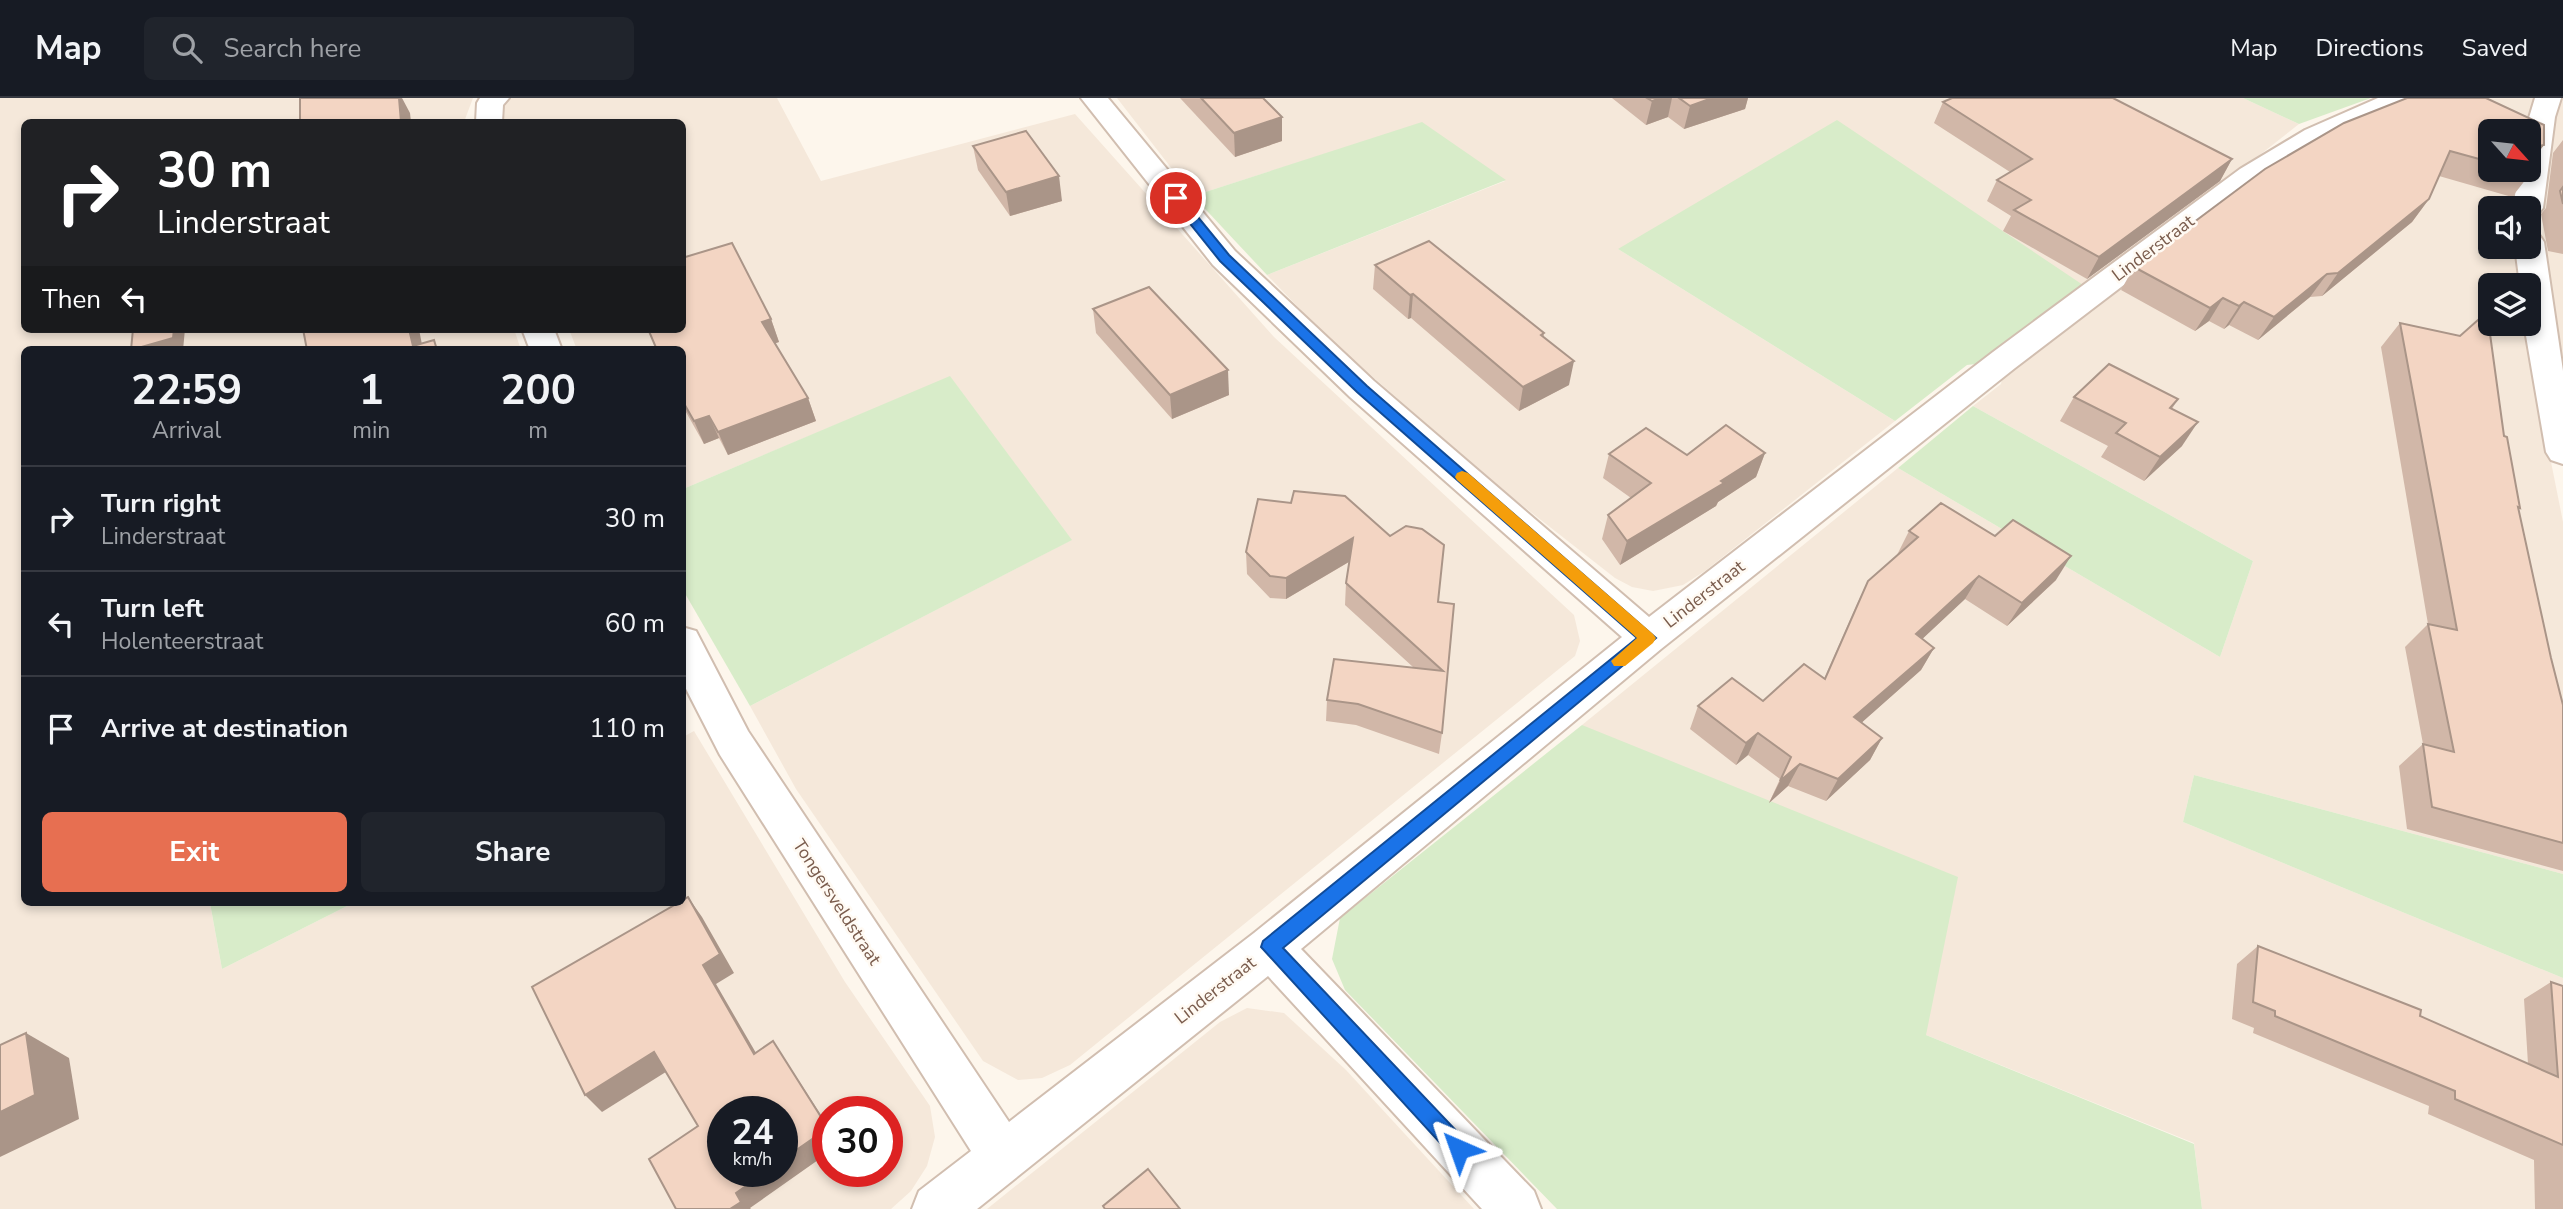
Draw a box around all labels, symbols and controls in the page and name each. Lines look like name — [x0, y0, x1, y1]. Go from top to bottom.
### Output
search box — [144, 17, 634, 80]
text: Map — [35, 26, 102, 71]
icon: search — [168, 29, 206, 67]
text: Search here — [224, 31, 361, 66]
text: Map — [2230, 32, 2277, 64]
text: Directions — [2315, 32, 2424, 64]
text: Saved — [2462, 32, 2528, 64]
north arrow — [2478, 119, 2541, 182]
map controls — [2478, 119, 2541, 336]
text: 30 m — [157, 137, 272, 204]
icon: right — [42, 147, 133, 238]
pin — [1146, 168, 1206, 228]
icon: arrive — [1157, 179, 1195, 217]
button: sound — [2478, 196, 2541, 259]
text: Linderstraat — [157, 201, 330, 244]
street label: Linderstraat — [2107, 209, 2200, 287]
button: layers — [2478, 273, 2541, 336]
icon: left — [115, 280, 153, 318]
text: Then — [42, 282, 101, 317]
text: 22:59 — [131, 362, 242, 419]
text: 1 — [359, 362, 384, 419]
text: 200 — [500, 362, 576, 419]
text: Arrival — [152, 415, 221, 446]
text: min — [352, 415, 390, 446]
text: m — [528, 415, 548, 446]
text: Turn right — [101, 486, 220, 521]
icon: right — [42, 500, 80, 538]
text: 30 m — [605, 501, 665, 536]
text: Linderstraat — [101, 521, 225, 552]
street label: Linderstraat — [1658, 554, 1750, 633]
text: Turn left — [101, 591, 204, 626]
icon: left — [42, 605, 80, 643]
text: 60 m — [605, 606, 665, 641]
text: Holenteerstraat — [101, 626, 263, 657]
icon: arrive — [42, 710, 80, 748]
text: Arrive at destination — [101, 711, 348, 746]
text: 110 m — [589, 711, 665, 746]
button: Exit — [42, 812, 347, 892]
button: Share — [361, 812, 665, 892]
street label: Tongersveldstraat — [787, 834, 887, 970]
street label: Linderstraat — [1169, 950, 1261, 1029]
speed limit sign: 30 — [812, 1096, 903, 1187]
text: 24 — [731, 1109, 774, 1156]
position arrow — [1422, 1112, 1496, 1186]
text: km/h — [733, 1147, 772, 1171]

